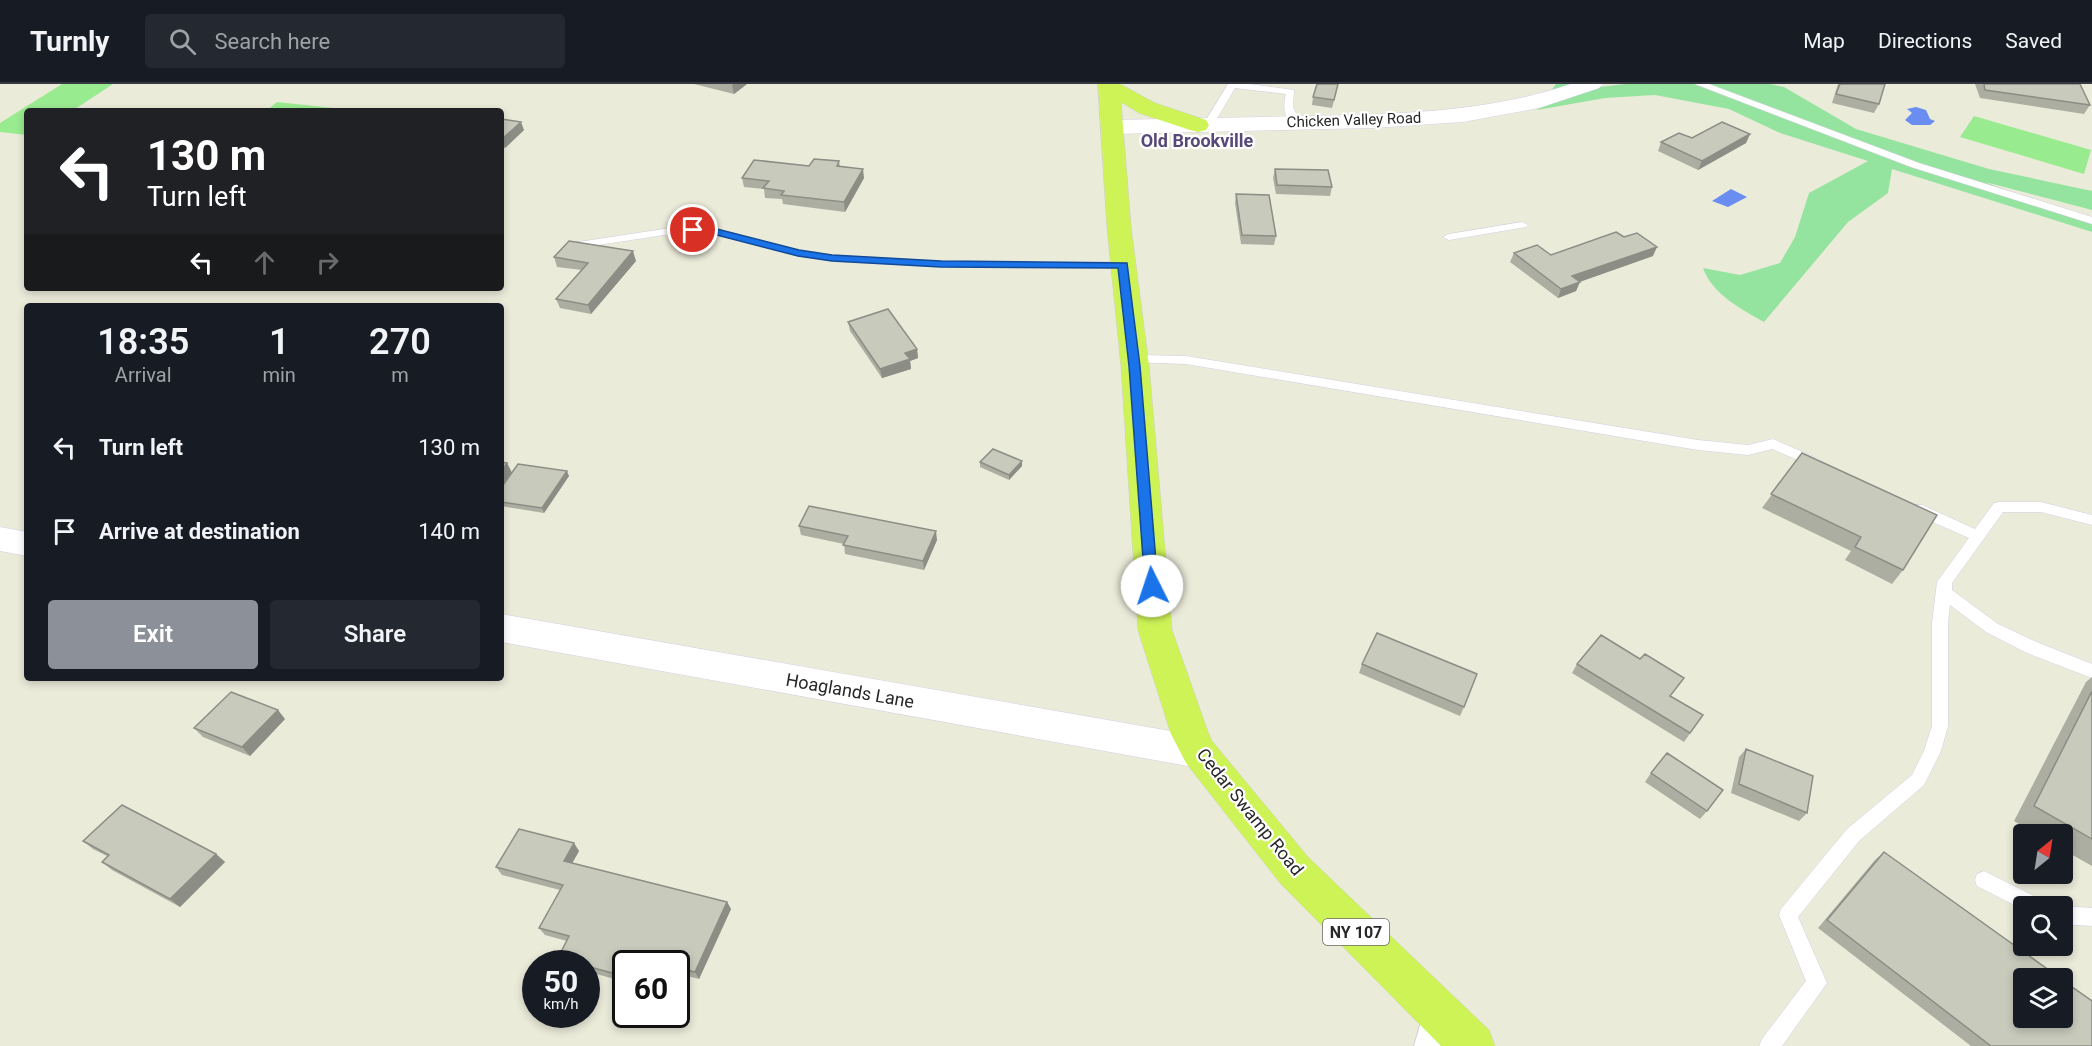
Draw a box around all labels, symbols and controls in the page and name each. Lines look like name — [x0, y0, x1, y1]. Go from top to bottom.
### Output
search box — [145, 14, 565, 68]
text: Turnly — [30, 25, 109, 58]
icon: search — [166, 25, 199, 58]
text: Search here — [214, 29, 330, 54]
text: Map — [1803, 29, 1845, 53]
text: Directions — [1878, 29, 1972, 53]
text: Saved — [2005, 29, 2062, 53]
street label: Chicken Valley Road — [1286, 109, 1422, 131]
district label: Old Brookville — [1141, 130, 1254, 151]
text: 130 m — [147, 131, 266, 180]
icon: left — [48, 132, 126, 210]
text: Turn left — [147, 181, 247, 213]
pin — [667, 204, 718, 255]
icon: arrive — [676, 213, 709, 246]
icon: left — [185, 246, 218, 279]
icon: ahead — [248, 246, 281, 279]
icon: right — [311, 246, 344, 279]
text: 18:35 — [97, 321, 189, 363]
text: 1 — [269, 321, 289, 363]
text: 270 — [369, 321, 431, 363]
text: Arrival — [115, 363, 172, 387]
text: min — [262, 363, 296, 387]
text: m — [391, 363, 409, 387]
icon: left — [48, 431, 81, 464]
text: Turn left — [99, 435, 183, 460]
text: 130 m — [418, 435, 480, 460]
icon: arrive — [48, 515, 81, 548]
text: Arrive at destination — [99, 519, 300, 544]
text: 140 m — [418, 519, 480, 544]
position arrow — [1120, 554, 1184, 618]
button: Exit — [48, 600, 258, 669]
button: Share — [270, 600, 480, 669]
street label: Hoaglands Lane — [784, 669, 916, 712]
street label: Cedar Swamp Road — [1193, 744, 1308, 879]
north arrow — [2013, 824, 2073, 884]
map controls — [2013, 824, 2073, 1028]
button: search — [2013, 896, 2073, 956]
road number: NY 107 — [1323, 919, 1389, 945]
speed limit sign: 60 — [612, 950, 690, 1028]
text: 50 — [544, 964, 578, 999]
button: layers — [2013, 968, 2073, 1028]
text: km/h — [543, 995, 579, 1013]

